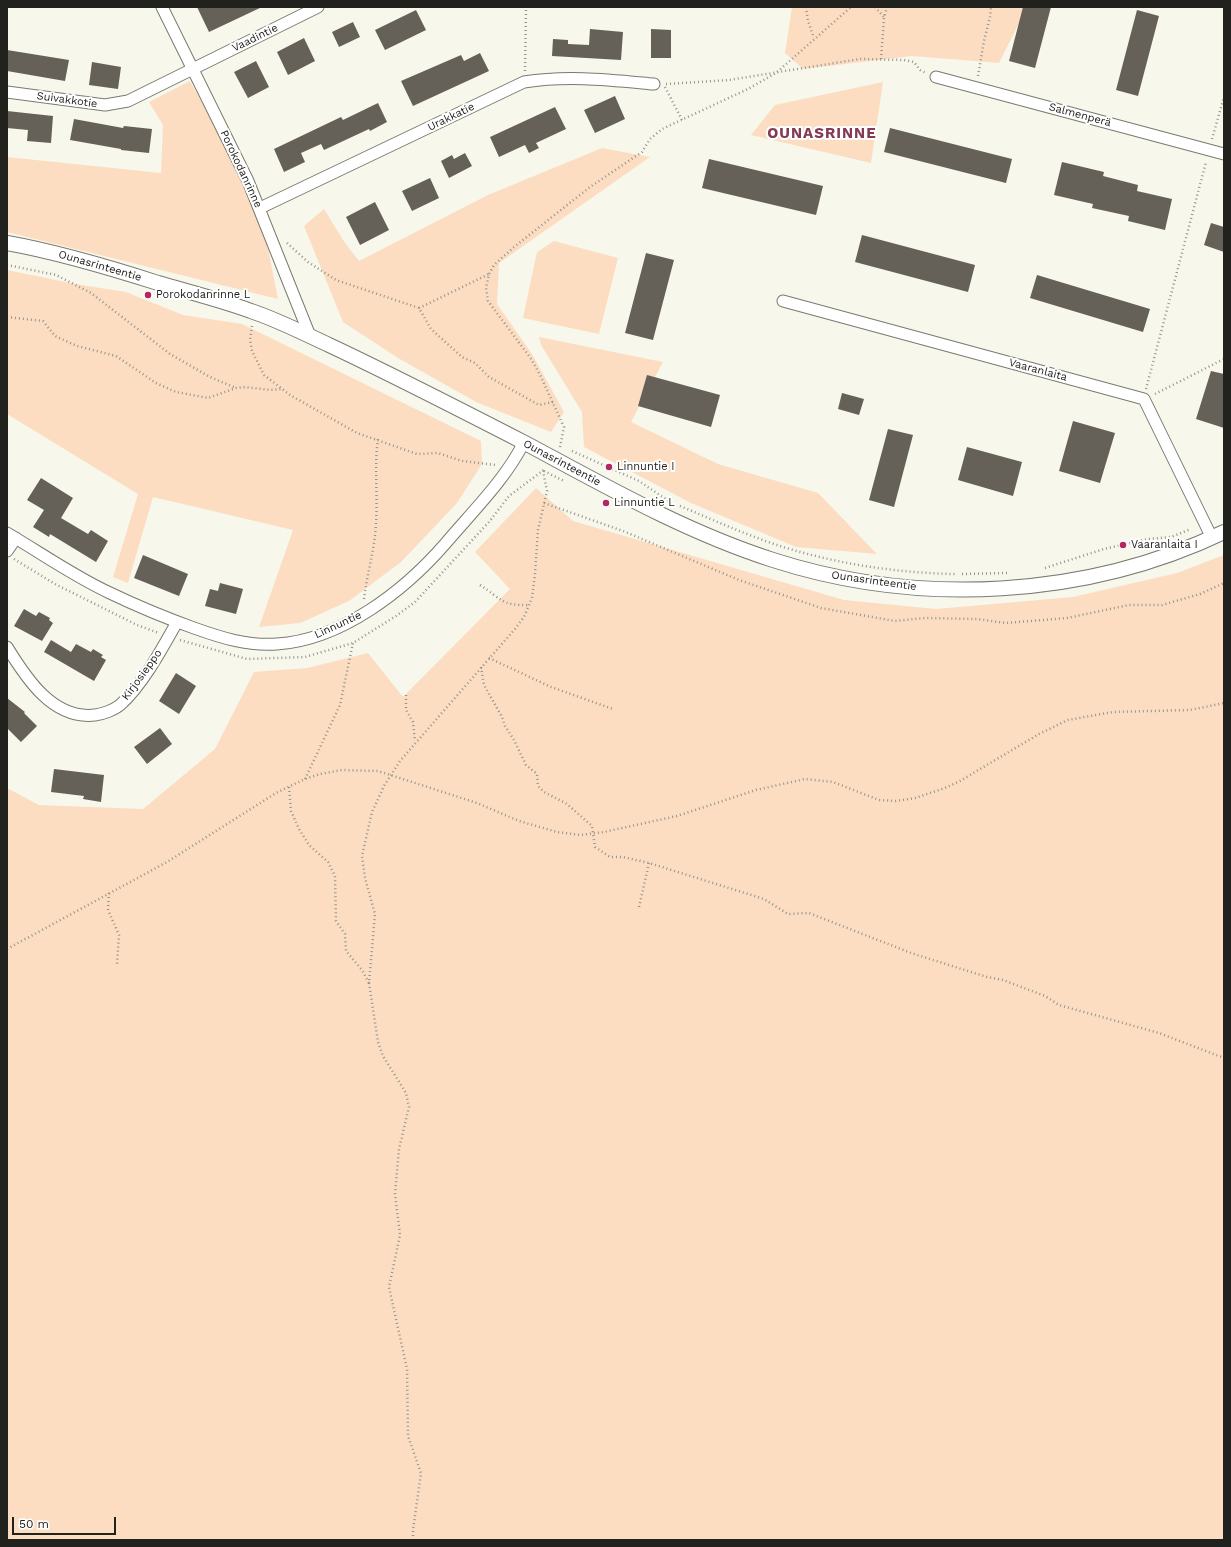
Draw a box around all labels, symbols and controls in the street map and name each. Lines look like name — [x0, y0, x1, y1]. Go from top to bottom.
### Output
street label: Vaadintie — [230, 21, 280, 55]
street label: Suivakkotie — [36, 89, 98, 111]
street label: Urakkatie — [425, 100, 477, 134]
street label: Salmenperä — [1047, 100, 1113, 130]
district label: OUNASRINNE — [767, 125, 877, 143]
street label: Porokodanrinne — [217, 128, 265, 210]
street label: Ounasrinteentie — [57, 248, 143, 284]
place label: Porokodanrinne L — [156, 288, 250, 302]
marker: Porokodanrinne L — [143, 290, 153, 300]
street label: Vaaranlaita — [1007, 356, 1069, 384]
street label: Ounasrinteentie — [521, 437, 603, 489]
place label: Linnuntie I — [617, 460, 675, 474]
marker: Linnuntie I — [604, 462, 614, 472]
place label: Linnuntie L — [614, 496, 675, 510]
marker: Linnuntie L — [601, 498, 611, 508]
place label: Vaaranlaita I — [1131, 538, 1198, 552]
marker: Vaaranlaita I — [1118, 540, 1128, 550]
street label: Ounasrinteentie — [831, 568, 917, 594]
street label: Linnuntie — [312, 608, 364, 642]
street label: Kirjosieppo — [119, 647, 165, 703]
scale bar — [14, 1509, 118, 1535]
text: 50 m — [19, 1517, 49, 1531]

